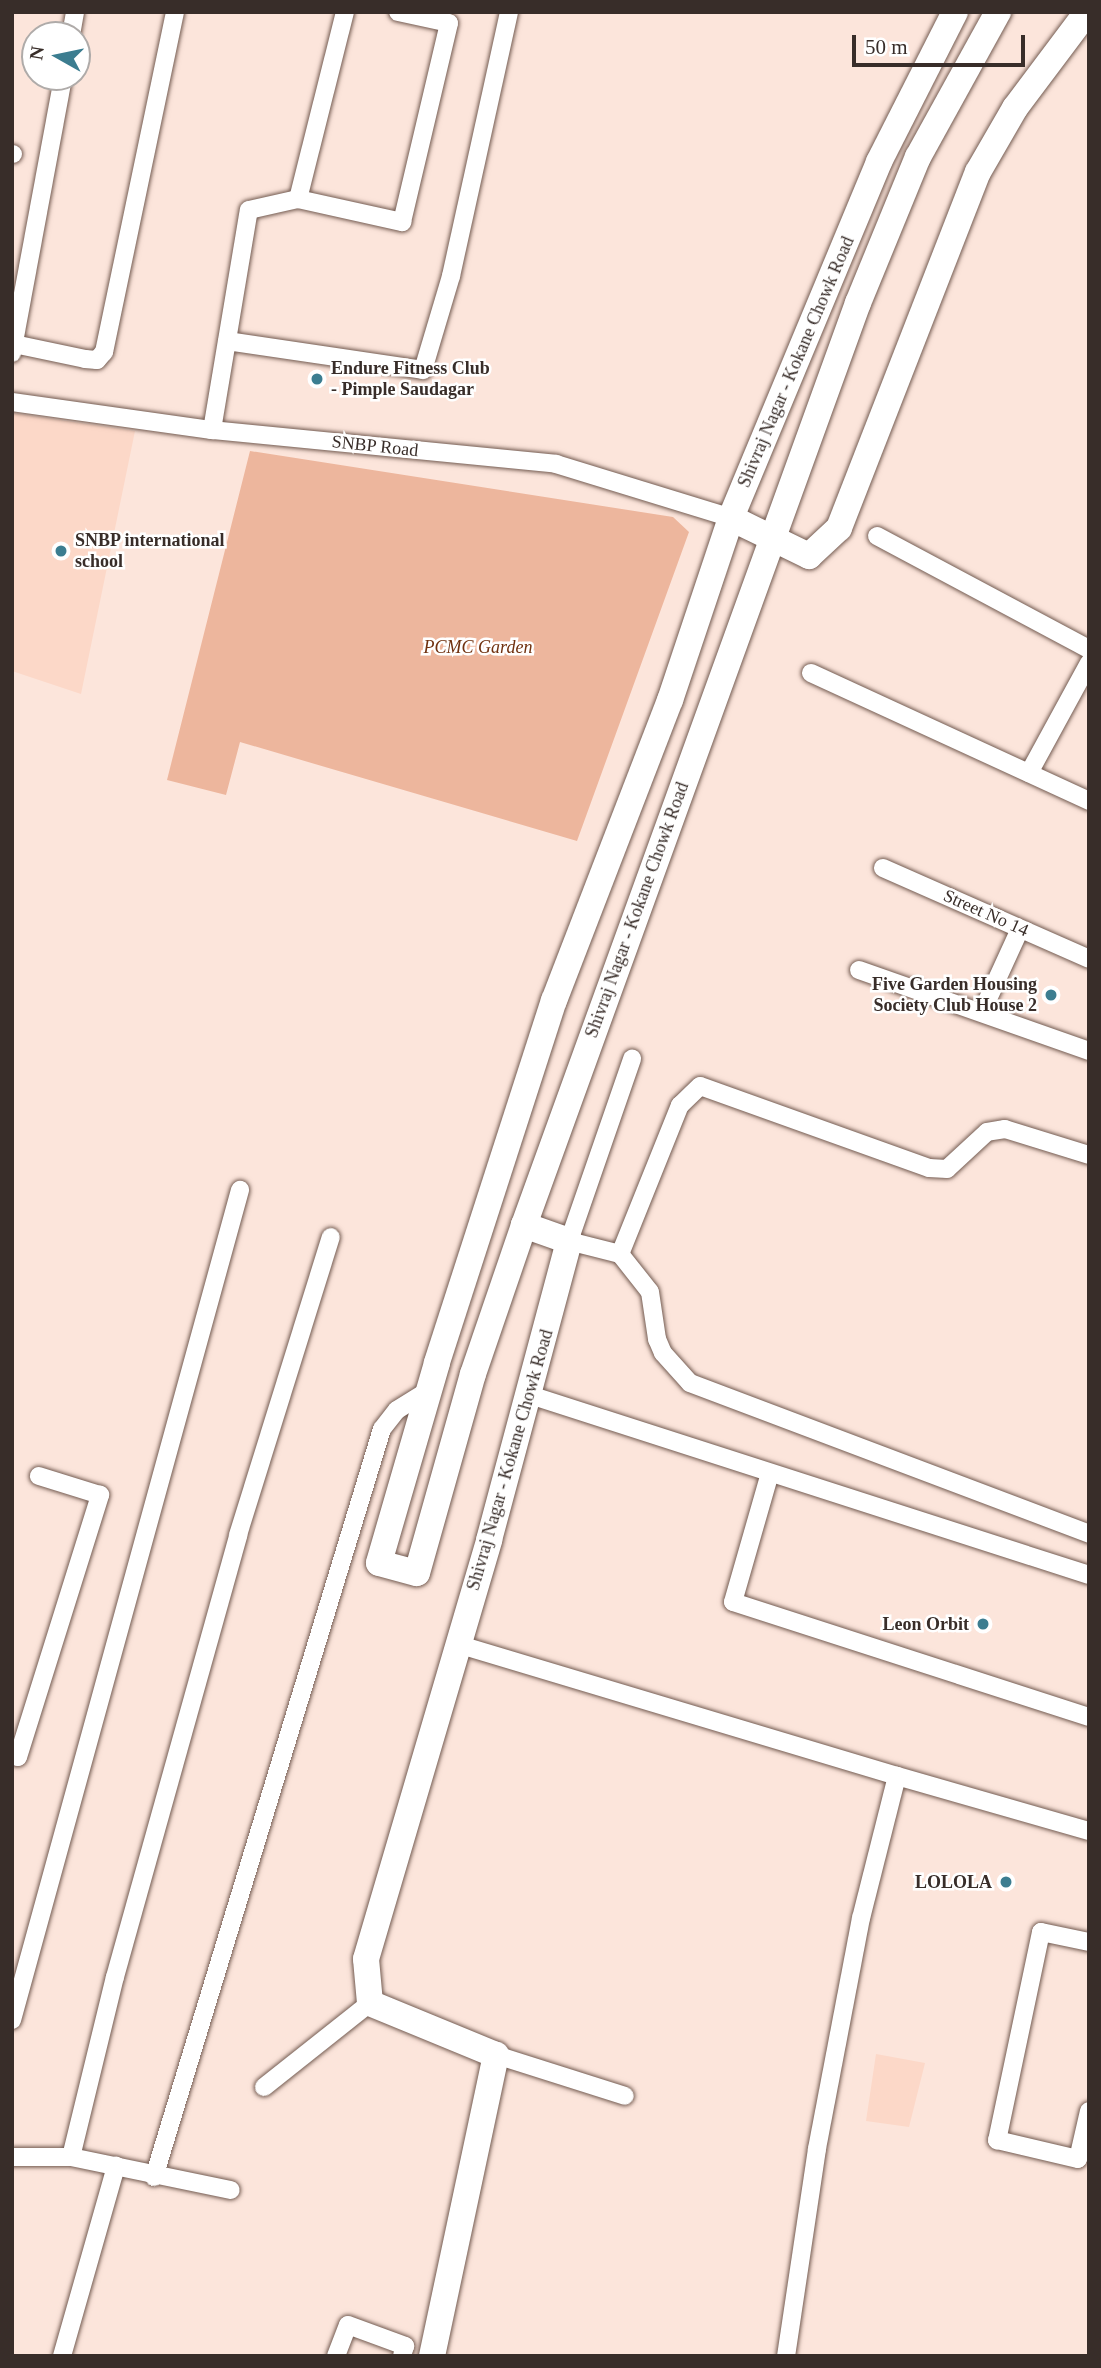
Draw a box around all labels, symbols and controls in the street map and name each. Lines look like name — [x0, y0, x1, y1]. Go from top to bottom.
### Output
north arrow — [21, 21, 91, 91]
scale bar — [856, 21, 1029, 65]
text: 50 m — [865, 35, 908, 59]
text: N — [25, 45, 48, 61]
street label: Shivraj Nagar - Kokane Chowk Road — [727, 219, 865, 505]
place label: Endure Fitness Club - Pimple Saudagar — [331, 358, 507, 400]
marker: Endure Fitness Club - Pimple Saudagar — [309, 371, 325, 387]
street label: SNBP Road — [327, 430, 423, 462]
place label: SNBP international school — [75, 530, 245, 572]
marker: SNBP international school — [53, 543, 69, 559]
park label: PCMC Garden — [419, 636, 537, 658]
street label: Shivraj Nagar - Kokane Chowk Road — [575, 765, 699, 1055]
street label: Street No 14 — [934, 882, 1038, 944]
place label: Five Garden Housing Society Club House 2 — [852, 974, 1037, 1016]
marker: Five Garden Housing Society Club House 2 — [1043, 987, 1059, 1003]
street label: Shivraj Nagar - Kokane Chowk Road — [458, 1312, 562, 1608]
place label: Leon Orbit — [874, 1613, 969, 1635]
marker: Leon Orbit — [975, 1616, 991, 1632]
place label: LOLOLA — [922, 1871, 992, 1893]
marker: LOLOLA — [998, 1874, 1014, 1890]

